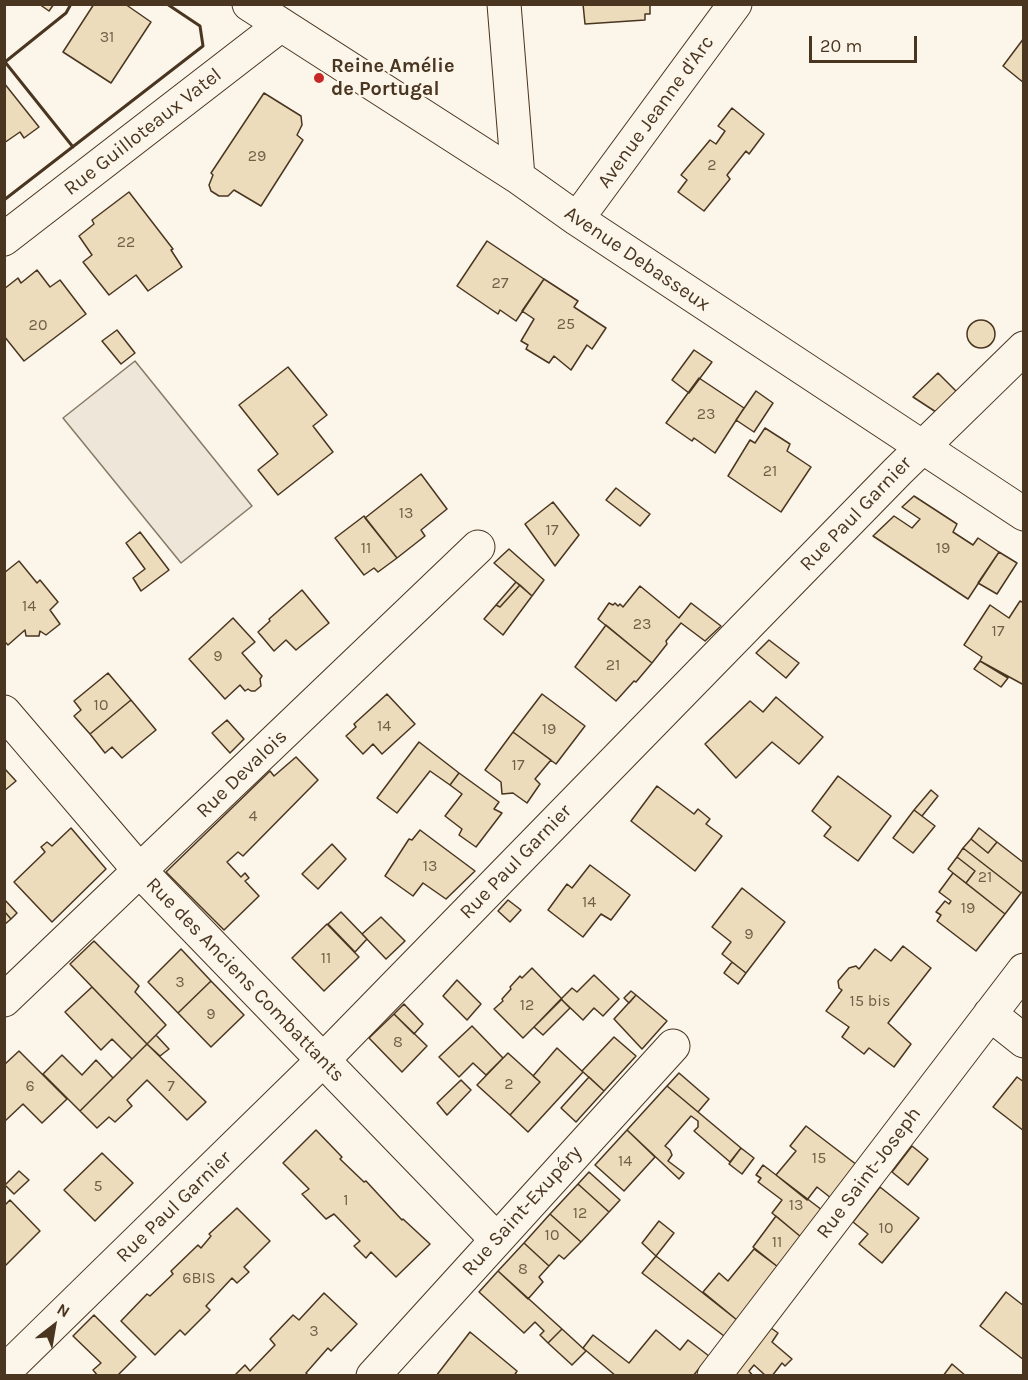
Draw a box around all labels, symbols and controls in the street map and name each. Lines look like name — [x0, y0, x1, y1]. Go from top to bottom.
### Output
scale bar — [812, 24, 920, 62]
house number: 31 — [100, 27, 114, 47]
street label: Avenue Jeanne d'Arc — [593, 31, 719, 193]
text: 20 m — [820, 35, 862, 57]
place label: Reine Amélie de Portugal — [331, 54, 454, 101]
street label: Rue Guilloteaux Vatel — [59, 63, 227, 201]
marker: Reine Amélie de Portugal — [312, 71, 326, 85]
house number: 29 — [248, 146, 266, 166]
house number: 2 — [707, 155, 717, 175]
street label: Avenue Debasseux — [560, 201, 714, 317]
house number: 22 — [117, 232, 135, 252]
house number: 27 — [492, 273, 508, 293]
house number: 25 — [557, 314, 575, 334]
house number: 20 — [29, 315, 47, 335]
house number: 23 — [697, 404, 715, 424]
street label: Rue Paul Garnier — [795, 452, 917, 576]
house number: 21 — [763, 461, 777, 481]
house number: 13 — [399, 503, 413, 523]
house number: 17 — [546, 520, 558, 540]
house number: 11 — [361, 538, 371, 558]
house number: 19 — [936, 538, 950, 558]
house number: 14 — [22, 596, 36, 616]
house number: 23 — [633, 614, 651, 634]
house number: 17 — [992, 621, 1004, 641]
house number: 9 — [213, 646, 223, 666]
house number: 21 — [606, 655, 620, 675]
house number: 10 — [94, 695, 108, 715]
house number: 14 — [377, 716, 391, 736]
house number: 19 — [542, 719, 556, 739]
street label: Rue Devalois — [192, 725, 292, 823]
house number: 17 — [512, 755, 524, 775]
street label: Rue Paul Garnier — [455, 800, 577, 924]
house number: 4 — [249, 806, 257, 826]
house number: 13 — [423, 856, 437, 876]
house number: 21 — [978, 867, 992, 887]
street label: Rue des Anciens Combattants — [141, 873, 349, 1087]
house number: 14 — [582, 892, 596, 912]
house number: 19 — [961, 898, 975, 918]
house number: 9 — [744, 924, 754, 944]
house number: 11 — [321, 948, 331, 968]
house number: 3 — [175, 972, 185, 992]
house number: 15 bis — [850, 991, 890, 1011]
house number: 12 — [520, 995, 534, 1015]
house number: 9 — [206, 1004, 216, 1024]
house number: 8 — [393, 1032, 403, 1052]
house number: 2 — [504, 1074, 514, 1094]
house number: 6 — [25, 1076, 35, 1096]
house number: 7 — [167, 1076, 175, 1096]
street label: Rue Saint-Joseph — [812, 1102, 926, 1244]
street label: Rue Saint-Exupéry — [457, 1141, 587, 1281]
street label: Rue Paul Garnier — [112, 1146, 236, 1268]
house number: 15 — [812, 1148, 826, 1168]
house number: 14 — [618, 1151, 632, 1171]
house number: 5 — [93, 1176, 103, 1196]
house number: 1 — [343, 1190, 349, 1210]
house number: 13 — [789, 1195, 803, 1215]
house number: 12 — [573, 1203, 587, 1223]
house number: 10 — [879, 1218, 893, 1238]
house number: 10 — [545, 1225, 559, 1245]
house number: 11 — [772, 1232, 782, 1252]
house number: 8 — [518, 1259, 528, 1279]
house number: 6BIS — [182, 1268, 216, 1288]
north arrow — [24, 1296, 84, 1356]
text: N — [54, 1299, 73, 1321]
house number: 3 — [309, 1321, 319, 1341]

